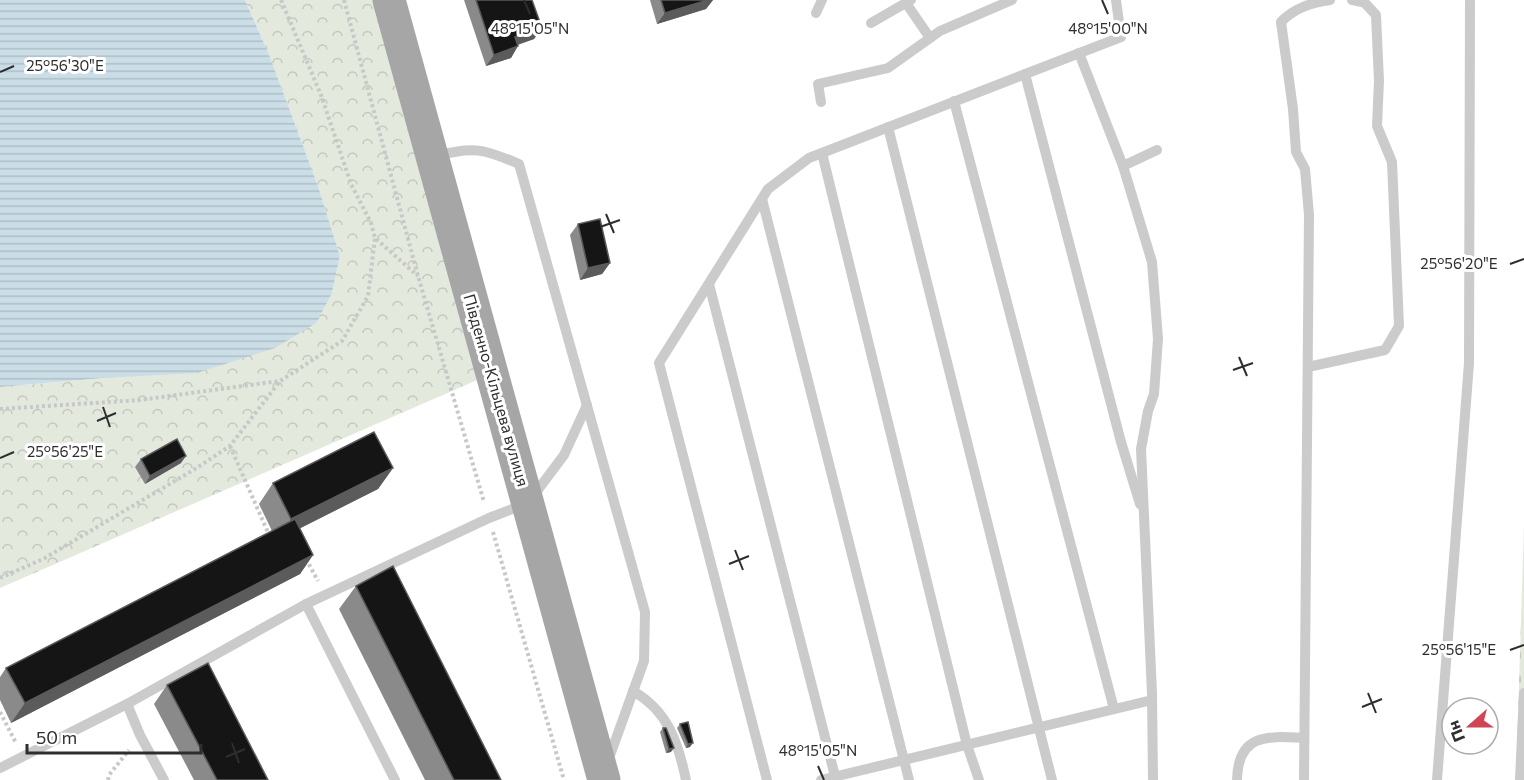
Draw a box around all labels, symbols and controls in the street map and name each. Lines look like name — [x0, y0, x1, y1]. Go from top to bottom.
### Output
text: 48°15'05"N — [491, 19, 569, 37]
text: 48°15'00"N — [1068, 19, 1148, 37]
text: 25°56'30"E — [26, 56, 104, 74]
text: 25°56'20"E — [1420, 254, 1498, 272]
street label: Південно-Кільцева вулиця — [460, 292, 534, 488]
text: 25°56'25"E — [27, 442, 103, 460]
text: 25°56'15"E — [1422, 640, 1496, 658]
north arrow — [1440, 696, 1500, 756]
scale bar — [27, 717, 201, 755]
text: Пн — [1443, 718, 1468, 745]
text: 50 m — [36, 726, 77, 748]
text: 48°15'05"N — [779, 741, 857, 759]

